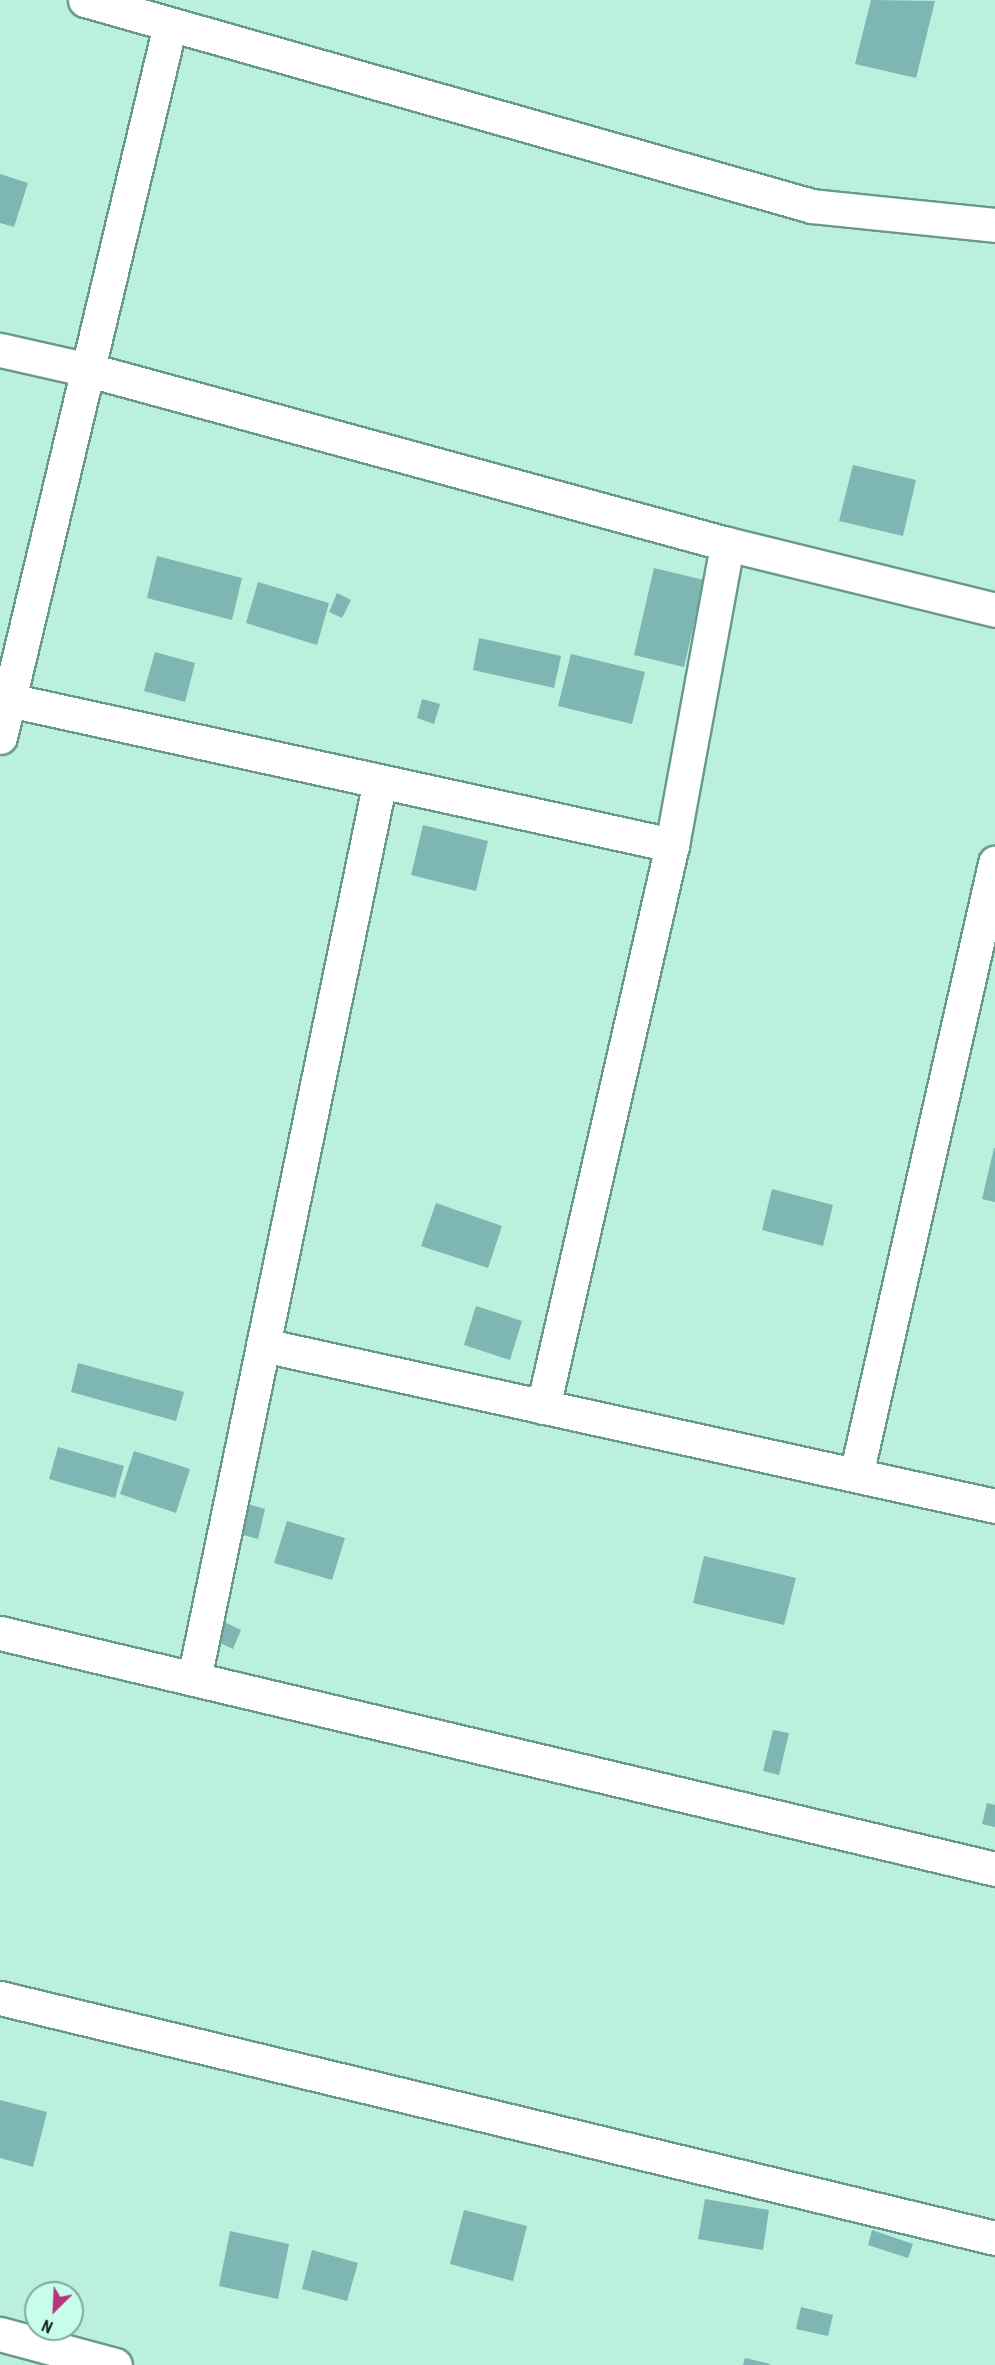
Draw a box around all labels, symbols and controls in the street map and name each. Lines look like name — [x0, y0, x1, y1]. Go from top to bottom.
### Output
north arrow — [24, 2281, 84, 2341]
text: N — [39, 2315, 56, 2337]

